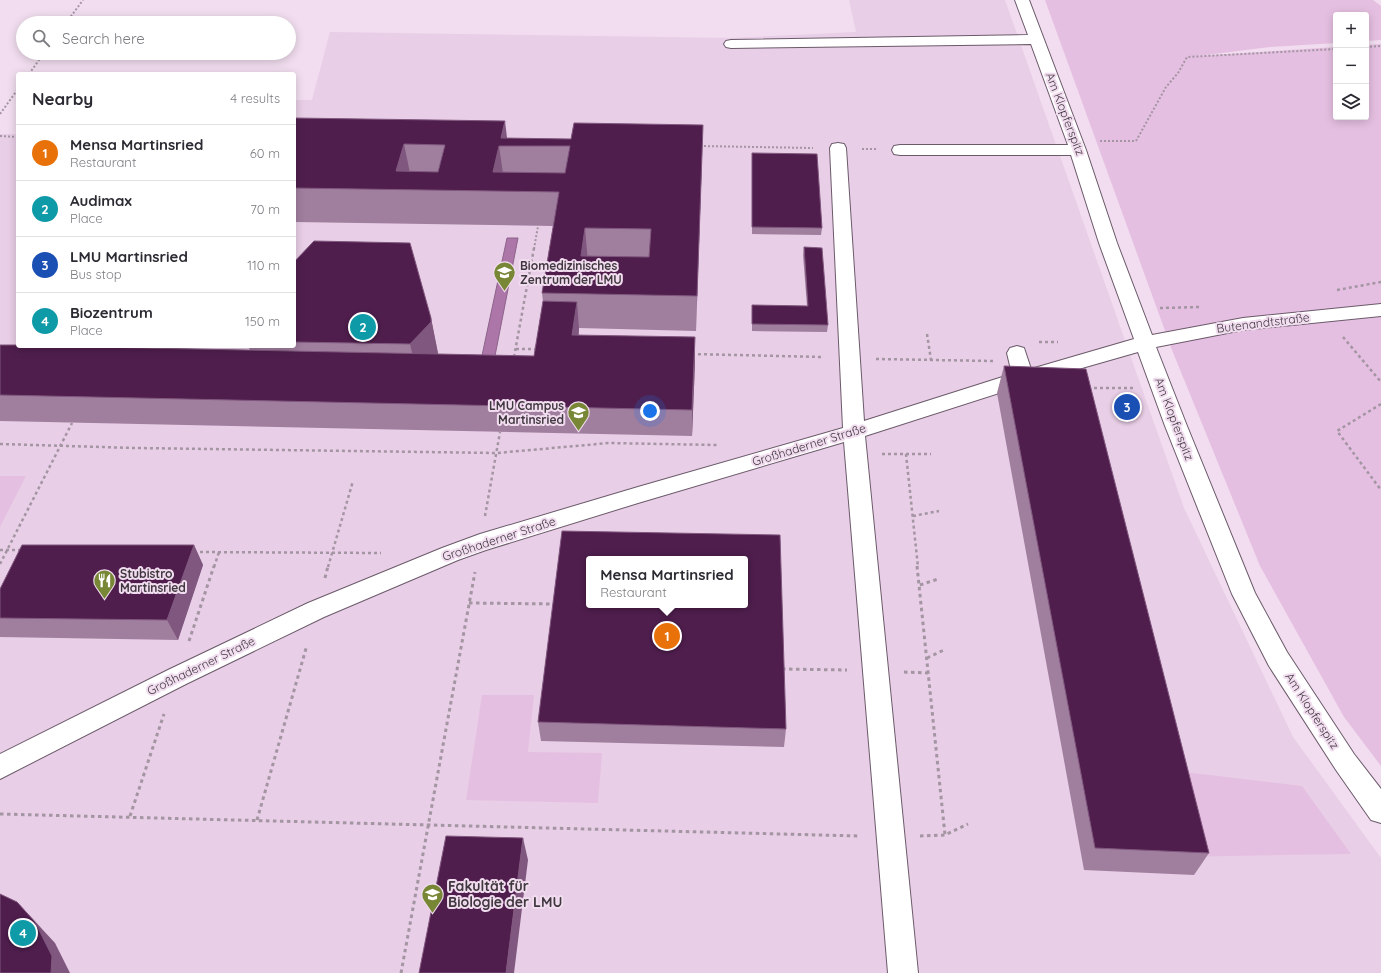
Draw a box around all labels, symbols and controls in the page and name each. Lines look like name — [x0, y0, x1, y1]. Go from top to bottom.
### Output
map controls — [1333, 12, 1369, 120]
button: + — [1333, 12, 1369, 48]
search box — [16, 16, 296, 60]
icon: search — [30, 27, 52, 49]
text: Search here — [62, 29, 145, 48]
button: − — [1333, 48, 1369, 84]
street label: Am Klopferspitz — [1043, 70, 1088, 158]
button: layers — [1333, 84, 1369, 120]
text: Nearby — [32, 88, 93, 109]
text: 4 results — [230, 90, 280, 106]
text: Mensa Martinsried — [70, 135, 203, 154]
text: 1 — [42, 145, 48, 161]
text: 60 m — [250, 145, 280, 161]
text: Restaurant — [70, 154, 136, 170]
text: Audimax — [70, 191, 132, 210]
text: 2 — [41, 201, 49, 217]
text: 70 m — [250, 201, 280, 217]
text: Place — [70, 210, 103, 226]
text: LMU Martinsried — [70, 247, 188, 266]
text: 3 — [42, 257, 48, 273]
text: 110 m — [247, 257, 280, 273]
place label: Biomedizinisches Zentrum der LMU — [520, 258, 622, 287]
school or university icon: Biomedizinisches Zentrum der LMU — [491, 260, 517, 293]
text: Bus stop — [70, 266, 122, 282]
text: Biozentrum — [70, 303, 153, 322]
street label: Butenandtstraße — [1216, 309, 1311, 336]
pin: 2 — [350, 312, 376, 342]
text: 4 — [41, 313, 49, 329]
text: 150 m — [245, 313, 280, 329]
text: Place — [70, 322, 103, 338]
street label: Am Klopferspitz — [1152, 375, 1197, 463]
pin: 3 — [1114, 392, 1140, 422]
place label: LMU Campus Martinsried — [489, 398, 564, 427]
school or university icon: LMU Campus Martinsried — [566, 400, 592, 433]
your location — [640, 401, 660, 421]
street label: Großhaderner Straße — [750, 420, 868, 469]
street label: Großhaderner Straße — [440, 513, 558, 564]
popup — [586, 556, 748, 608]
text: Mensa Martinsried — [600, 565, 734, 584]
place label: Stubistro Martinsried — [120, 566, 186, 595]
restaurant icon: Stubistro Martinsried — [91, 568, 117, 601]
text: Restaurant — [600, 584, 667, 600]
pin: 1 — [654, 621, 680, 651]
street label: Großhaderner Straße — [144, 633, 257, 698]
street label: Am Klopferspitz — [1282, 670, 1343, 752]
place label: Fakultät für Biologie der LMU — [448, 877, 562, 911]
school or university icon: Fakultät für Biologie der LMU — [420, 881, 446, 914]
pin: 4 — [10, 918, 36, 948]

